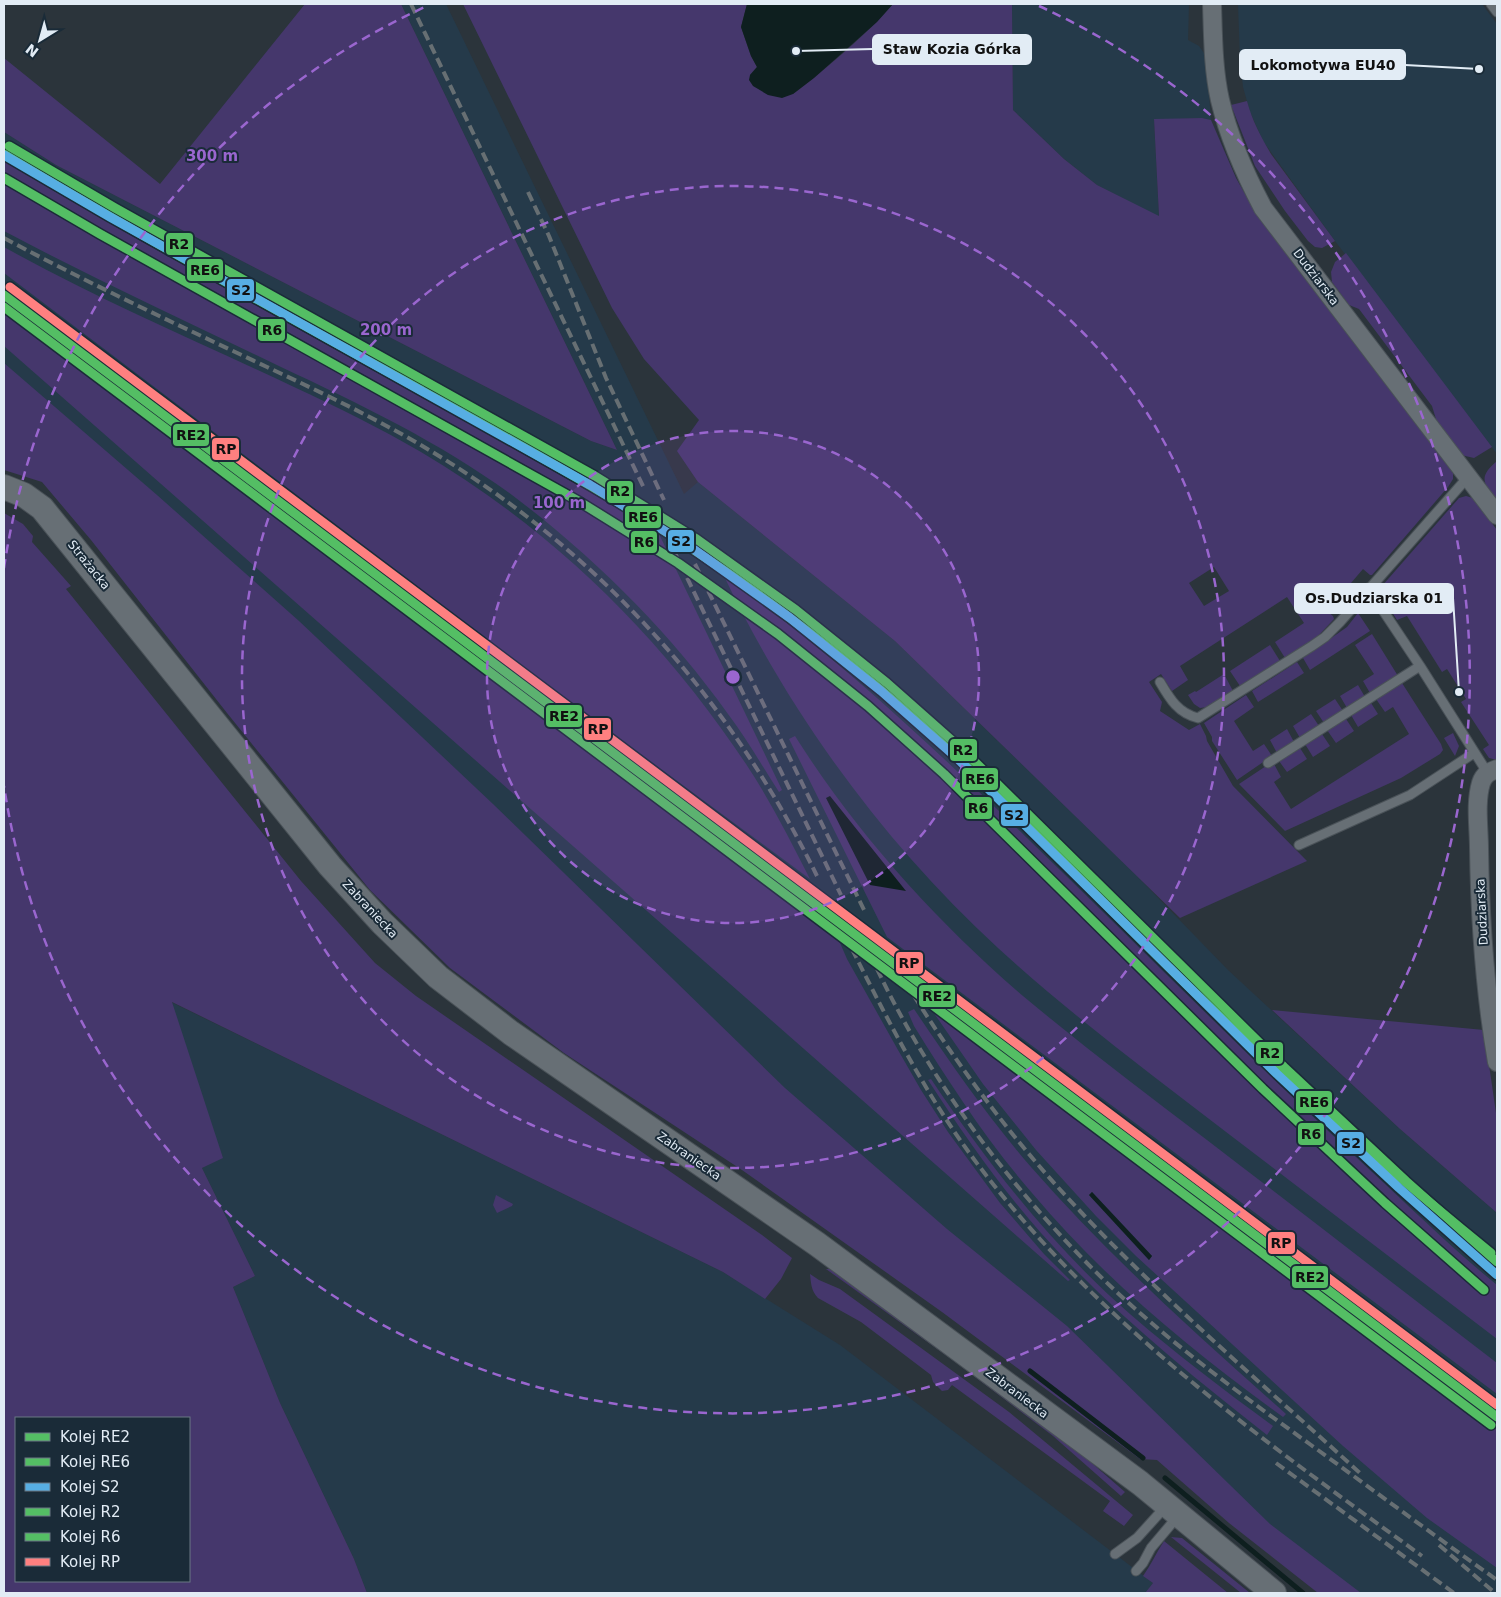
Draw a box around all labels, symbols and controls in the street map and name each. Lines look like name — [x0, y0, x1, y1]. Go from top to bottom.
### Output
north arrow — [15, 15, 65, 65]
callout: Staw Kozia Górka — [873, 35, 1031, 64]
text: N — [23, 40, 42, 60]
text: Staw Kozia Górka — [883, 41, 1021, 57]
callout: Lokomotywa EU40 — [1240, 50, 1405, 79]
text: Lokomotywa EU40 — [1251, 57, 1396, 73]
text: 300 m — [186, 147, 238, 165]
line badge: R2 — [165, 232, 194, 256]
text: R2 — [169, 236, 189, 252]
street label: Dudziarska — [1290, 246, 1342, 308]
line badge: RE6 — [186, 258, 224, 282]
text: RE6 — [190, 262, 220, 278]
line badge: S2 — [226, 278, 255, 302]
text: S2 — [231, 282, 251, 298]
line badge: R6 — [257, 318, 286, 342]
text: 200 m — [360, 321, 412, 339]
text: R6 — [262, 322, 282, 338]
line badge: RE2 — [172, 423, 210, 447]
text: RE2 — [176, 427, 206, 443]
line badge: RP — [211, 437, 240, 461]
text: RP — [215, 441, 237, 457]
line badge: R2 — [606, 480, 634, 504]
text: R2 — [610, 483, 630, 499]
text: 100 m — [533, 494, 585, 512]
line badge: RE6 — [624, 505, 662, 529]
text: RE6 — [628, 509, 658, 525]
line badge: S2 — [667, 529, 695, 553]
line badge: R6 — [630, 530, 658, 554]
text: S2 — [671, 533, 691, 549]
text: R6 — [634, 534, 654, 550]
street label: Strażacka — [65, 538, 113, 592]
callout: Os.Dudziarska 01 — [1295, 584, 1453, 613]
text: Os.Dudziarska 01 — [1305, 590, 1443, 606]
centre of rings — [724, 668, 742, 686]
line badge: RE2 — [545, 704, 583, 728]
text: RE2 — [549, 708, 579, 724]
line badge: RP — [583, 717, 612, 741]
text: RP — [587, 721, 609, 737]
line badge: R2 — [949, 738, 978, 762]
text: R2 — [953, 742, 973, 758]
line badge: RE6 — [961, 767, 999, 791]
text: RE6 — [965, 771, 995, 787]
line badge: R6 — [964, 796, 993, 820]
text: R6 — [968, 800, 988, 816]
line badge: S2 — [1000, 803, 1029, 827]
text: S2 — [1004, 807, 1024, 823]
street label: Zabraniecka — [339, 877, 401, 941]
street label: Dudziarska — [1473, 878, 1491, 946]
line badge: RP — [895, 951, 924, 975]
text: RP — [898, 955, 920, 971]
line badge: RE2 — [918, 984, 956, 1008]
text: RE2 — [922, 988, 952, 1004]
line badge: R2 — [1255, 1041, 1284, 1065]
text: R2 — [1260, 1045, 1280, 1061]
line badge: RE6 — [1295, 1090, 1333, 1114]
text: RE6 — [1299, 1094, 1329, 1110]
line badge: R6 — [1297, 1122, 1325, 1146]
text: R6 — [1301, 1126, 1321, 1142]
street label: Zabraniecka — [654, 1129, 724, 1183]
line badge: S2 — [1336, 1131, 1365, 1155]
text: S2 — [1341, 1135, 1361, 1151]
line badge: RP — [1267, 1231, 1296, 1255]
text: RP — [1270, 1235, 1292, 1251]
line badge: RE2 — [1291, 1265, 1329, 1289]
text: RE2 — [1295, 1269, 1325, 1285]
street label: Zabraniecka — [983, 1365, 1051, 1421]
legend — [15, 1417, 190, 1582]
text: Kolej RE2 — [60, 1428, 130, 1446]
text: Kolej RE6 — [60, 1453, 130, 1471]
text: Kolej S2 — [60, 1478, 120, 1496]
text: Kolej R2 — [60, 1503, 121, 1521]
text: Kolej R6 — [60, 1528, 121, 1546]
text: Kolej RP — [60, 1553, 120, 1571]

